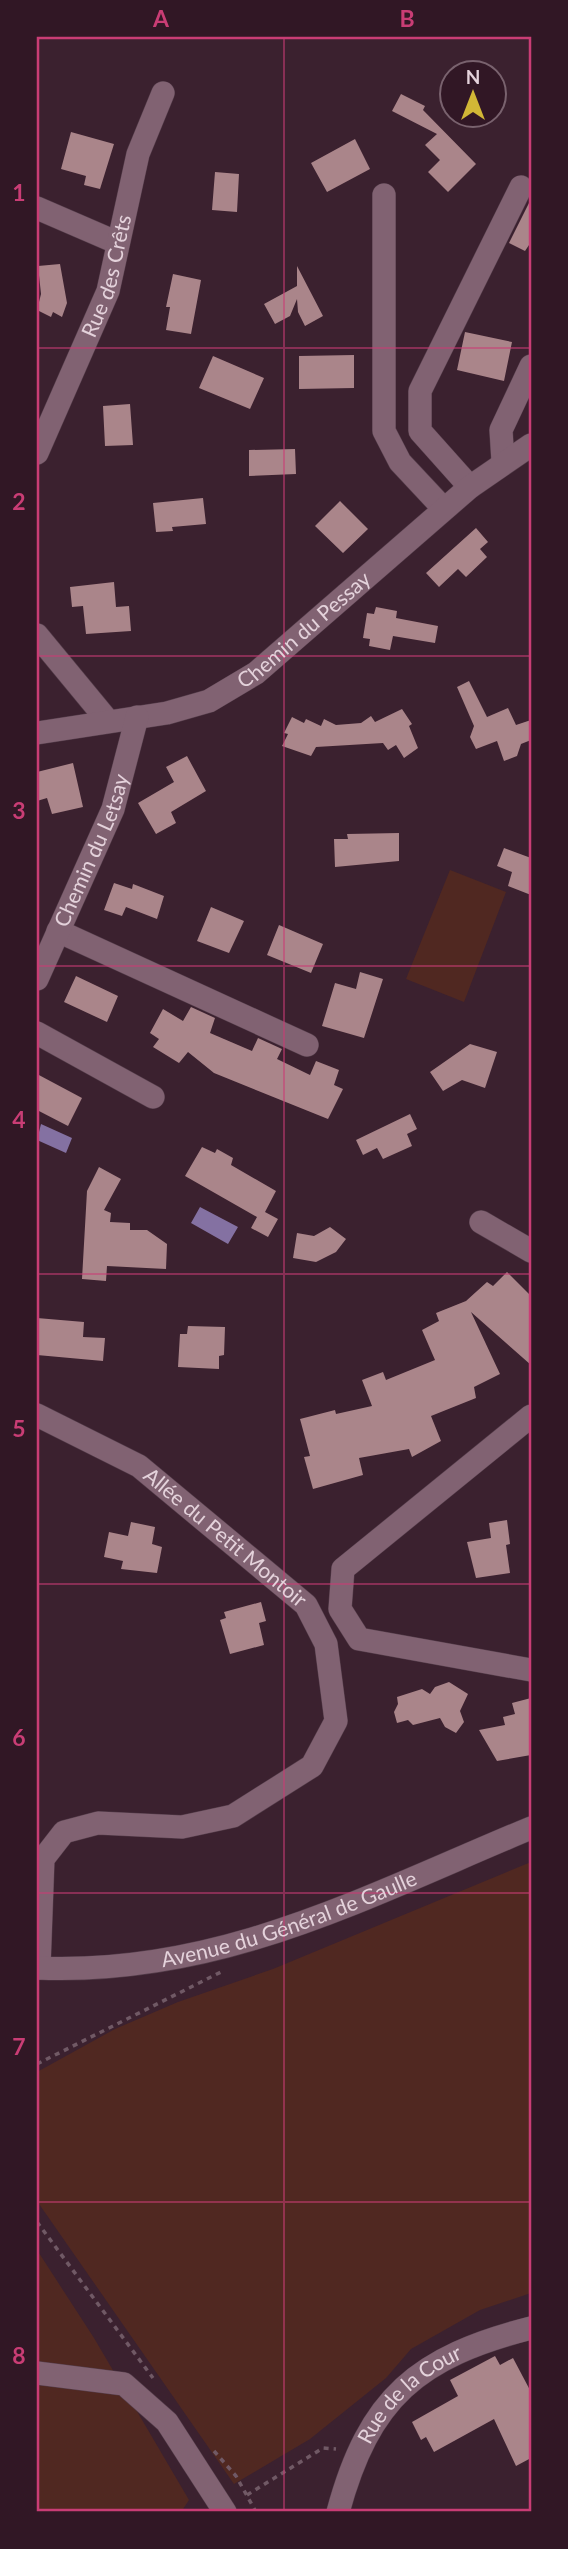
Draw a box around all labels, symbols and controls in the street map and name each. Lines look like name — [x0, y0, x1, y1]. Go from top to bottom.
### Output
text: A — [152, 4, 170, 32]
text: B — [399, 4, 415, 32]
north arrow — [438, 60, 508, 130]
text: N — [466, 65, 480, 88]
text: 1 — [12, 178, 26, 206]
street label: Rue des Crêts — [75, 212, 135, 341]
text: 2 — [12, 487, 26, 515]
street label: Chemin du Pessay — [232, 565, 375, 693]
street label: Chemin du Letsay — [48, 771, 133, 930]
text: 3 — [12, 796, 26, 824]
text: 4 — [12, 1105, 26, 1133]
text: 5 — [12, 1414, 26, 1442]
street label: Allée du Petit Montoir — [139, 1462, 313, 1612]
text: 6 — [12, 1723, 26, 1751]
street label: Avenue du Général de Gaulle — [159, 1865, 420, 1971]
text: 7 — [12, 2032, 26, 2060]
street label: Rue de la Cour — [351, 2339, 465, 2447]
text: 8 — [12, 2341, 26, 2369]

